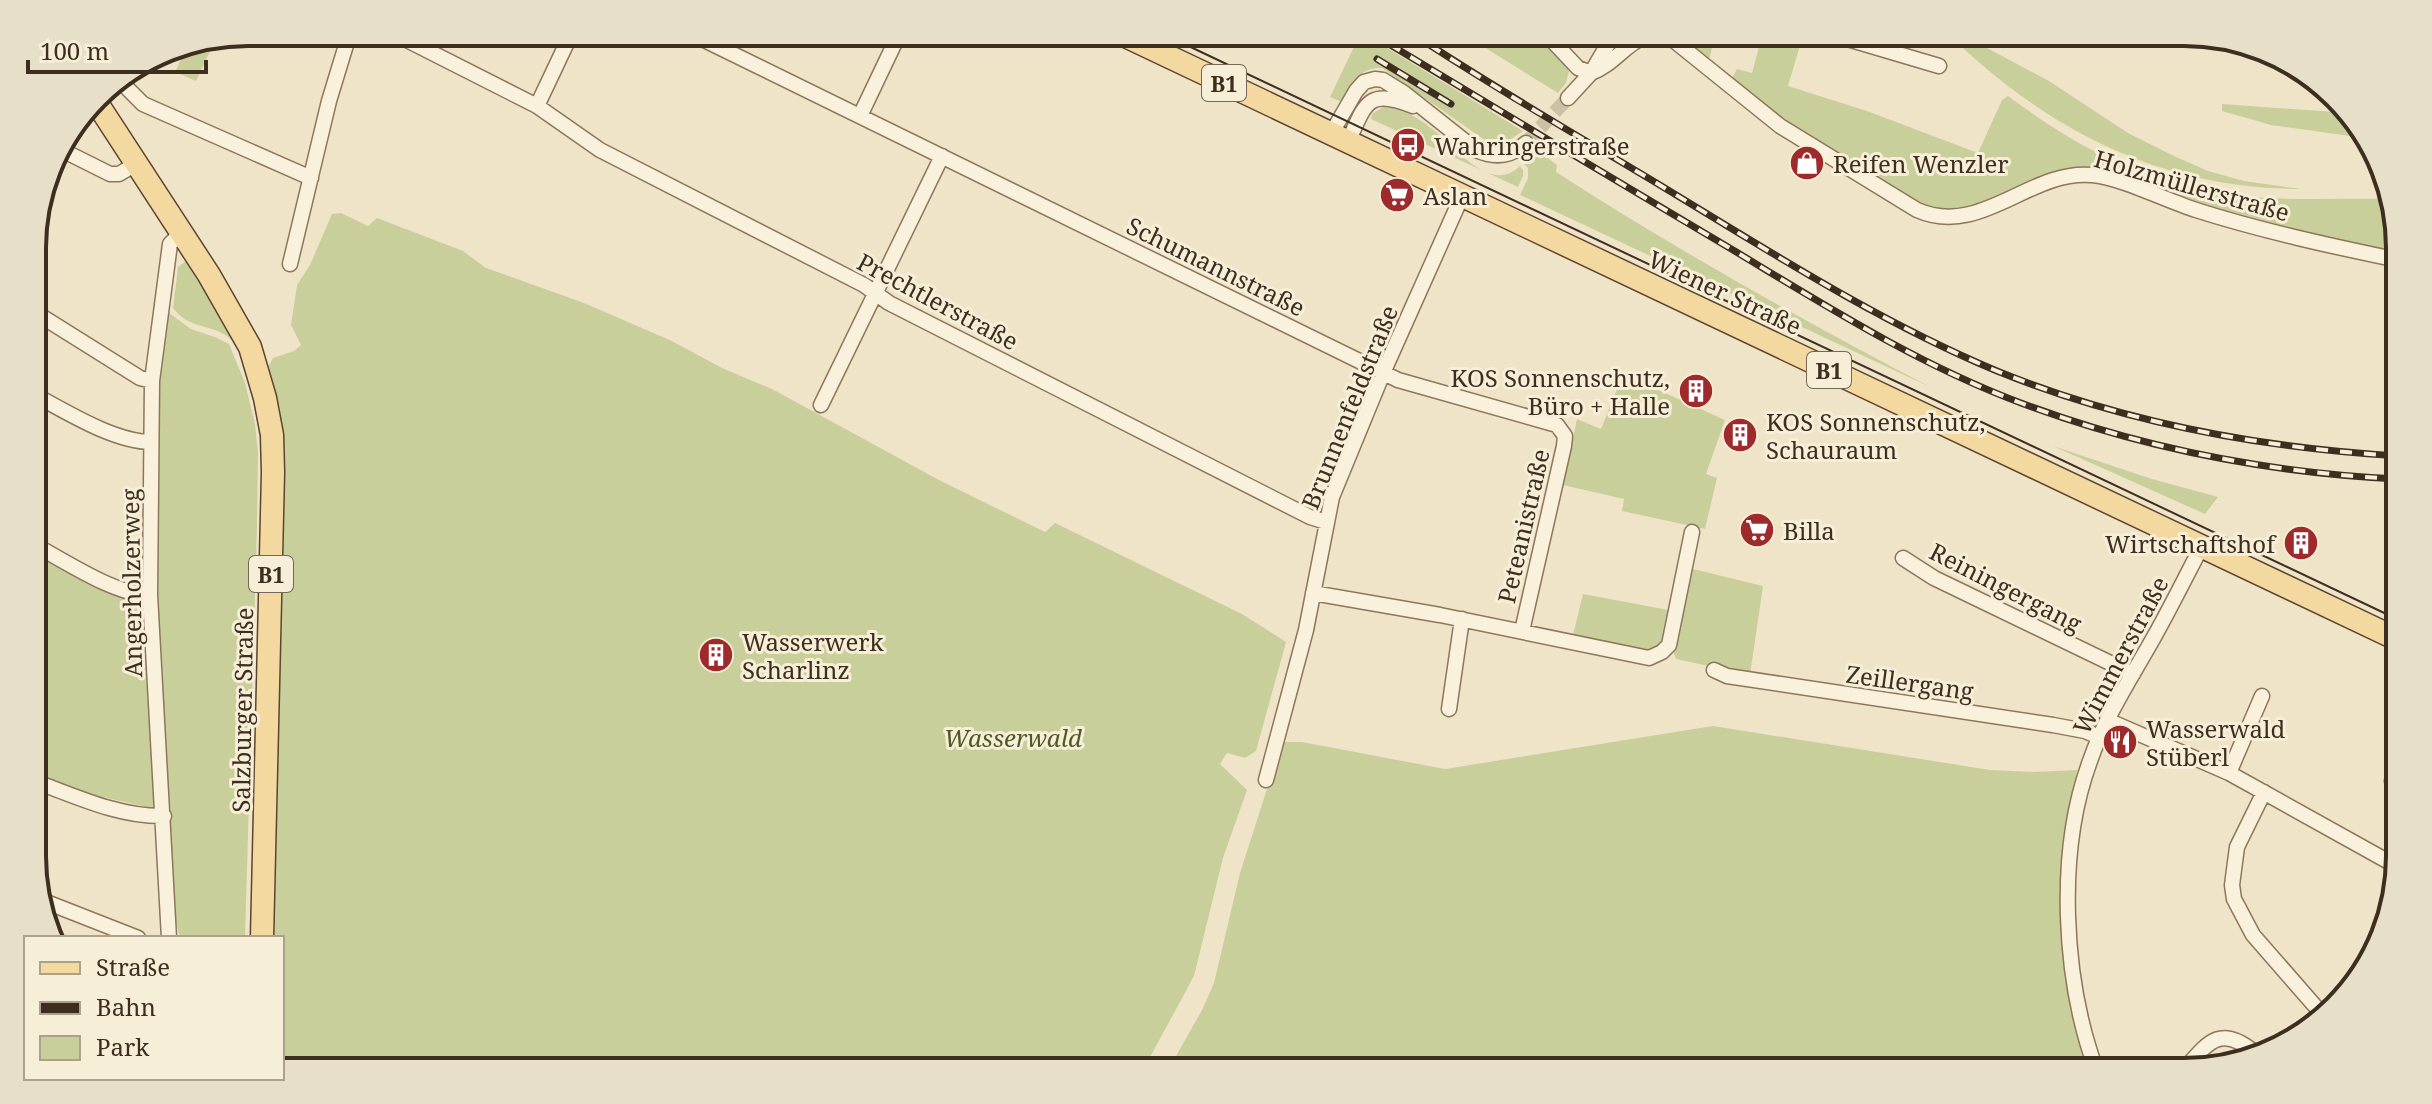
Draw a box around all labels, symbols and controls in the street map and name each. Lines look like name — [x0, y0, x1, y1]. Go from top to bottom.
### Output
scale bar — [28, 24, 206, 74]
text: 100 m — [40, 34, 109, 67]
road number: B1 — [1202, 65, 1246, 101]
bus stop icon: Wahringerstraße — [1389, 126, 1427, 164]
place label: Wahringerstraße — [1434, 129, 1630, 162]
street label: Holzmüllerstraße — [2091, 141, 2293, 229]
shop icon: Reifen Wenzler — [1788, 144, 1826, 182]
place label: Reifen Wenzler — [1833, 147, 2009, 180]
supermarket icon: Aslan — [1378, 176, 1416, 214]
place label: Aslan — [1423, 179, 1487, 212]
street label: Schumannstraße — [1121, 209, 1311, 323]
street label: Wiener Straße — [1643, 242, 1807, 342]
street label: Prechtlerstraße — [852, 245, 1024, 357]
street label: Brunnenfeldstraße — [1293, 300, 1405, 514]
road number: B1 — [1807, 352, 1851, 388]
place label: KOS Sonnenschutz, Büro + Halle — [1451, 361, 1670, 422]
building icon: KOS Sonnenschutz, Büro + Halle — [1677, 372, 1715, 410]
place label: KOS Sonnenschutz, Schauraum — [1766, 405, 1985, 466]
building icon: KOS Sonnenschutz, Schauraum — [1721, 416, 1759, 454]
street label: Peteanistraße — [1489, 446, 1557, 606]
street label: Angerholzerweg — [113, 488, 149, 678]
supermarket icon: Billa — [1738, 511, 1776, 549]
place label: Billa — [1783, 514, 1835, 547]
building icon: Wirtschaftshof — [2282, 524, 2320, 562]
place label: Wirtschaftshof — [2105, 527, 2277, 560]
street label: Reiningergang — [1924, 534, 2088, 640]
road number: B1 — [249, 556, 293, 592]
street label: Wimmerstraße — [2065, 570, 2175, 740]
street label: Salzburger Straße — [224, 607, 260, 813]
place label: Wasserwerk Scharlinz — [742, 625, 885, 686]
building icon: Wasserwerk Scharlinz — [697, 636, 735, 674]
street label: Zeillergang — [1844, 657, 1976, 707]
place label: Wasserwald Stüberl — [2146, 712, 2285, 773]
park label: Wasserwald — [944, 721, 1082, 754]
restaurant icon: Wasserwald Stüberl — [2101, 723, 2139, 761]
legend — [24, 936, 284, 1080]
text: Straße — [96, 950, 170, 983]
text: Bahn — [96, 990, 156, 1023]
text: Park — [96, 1030, 150, 1063]

